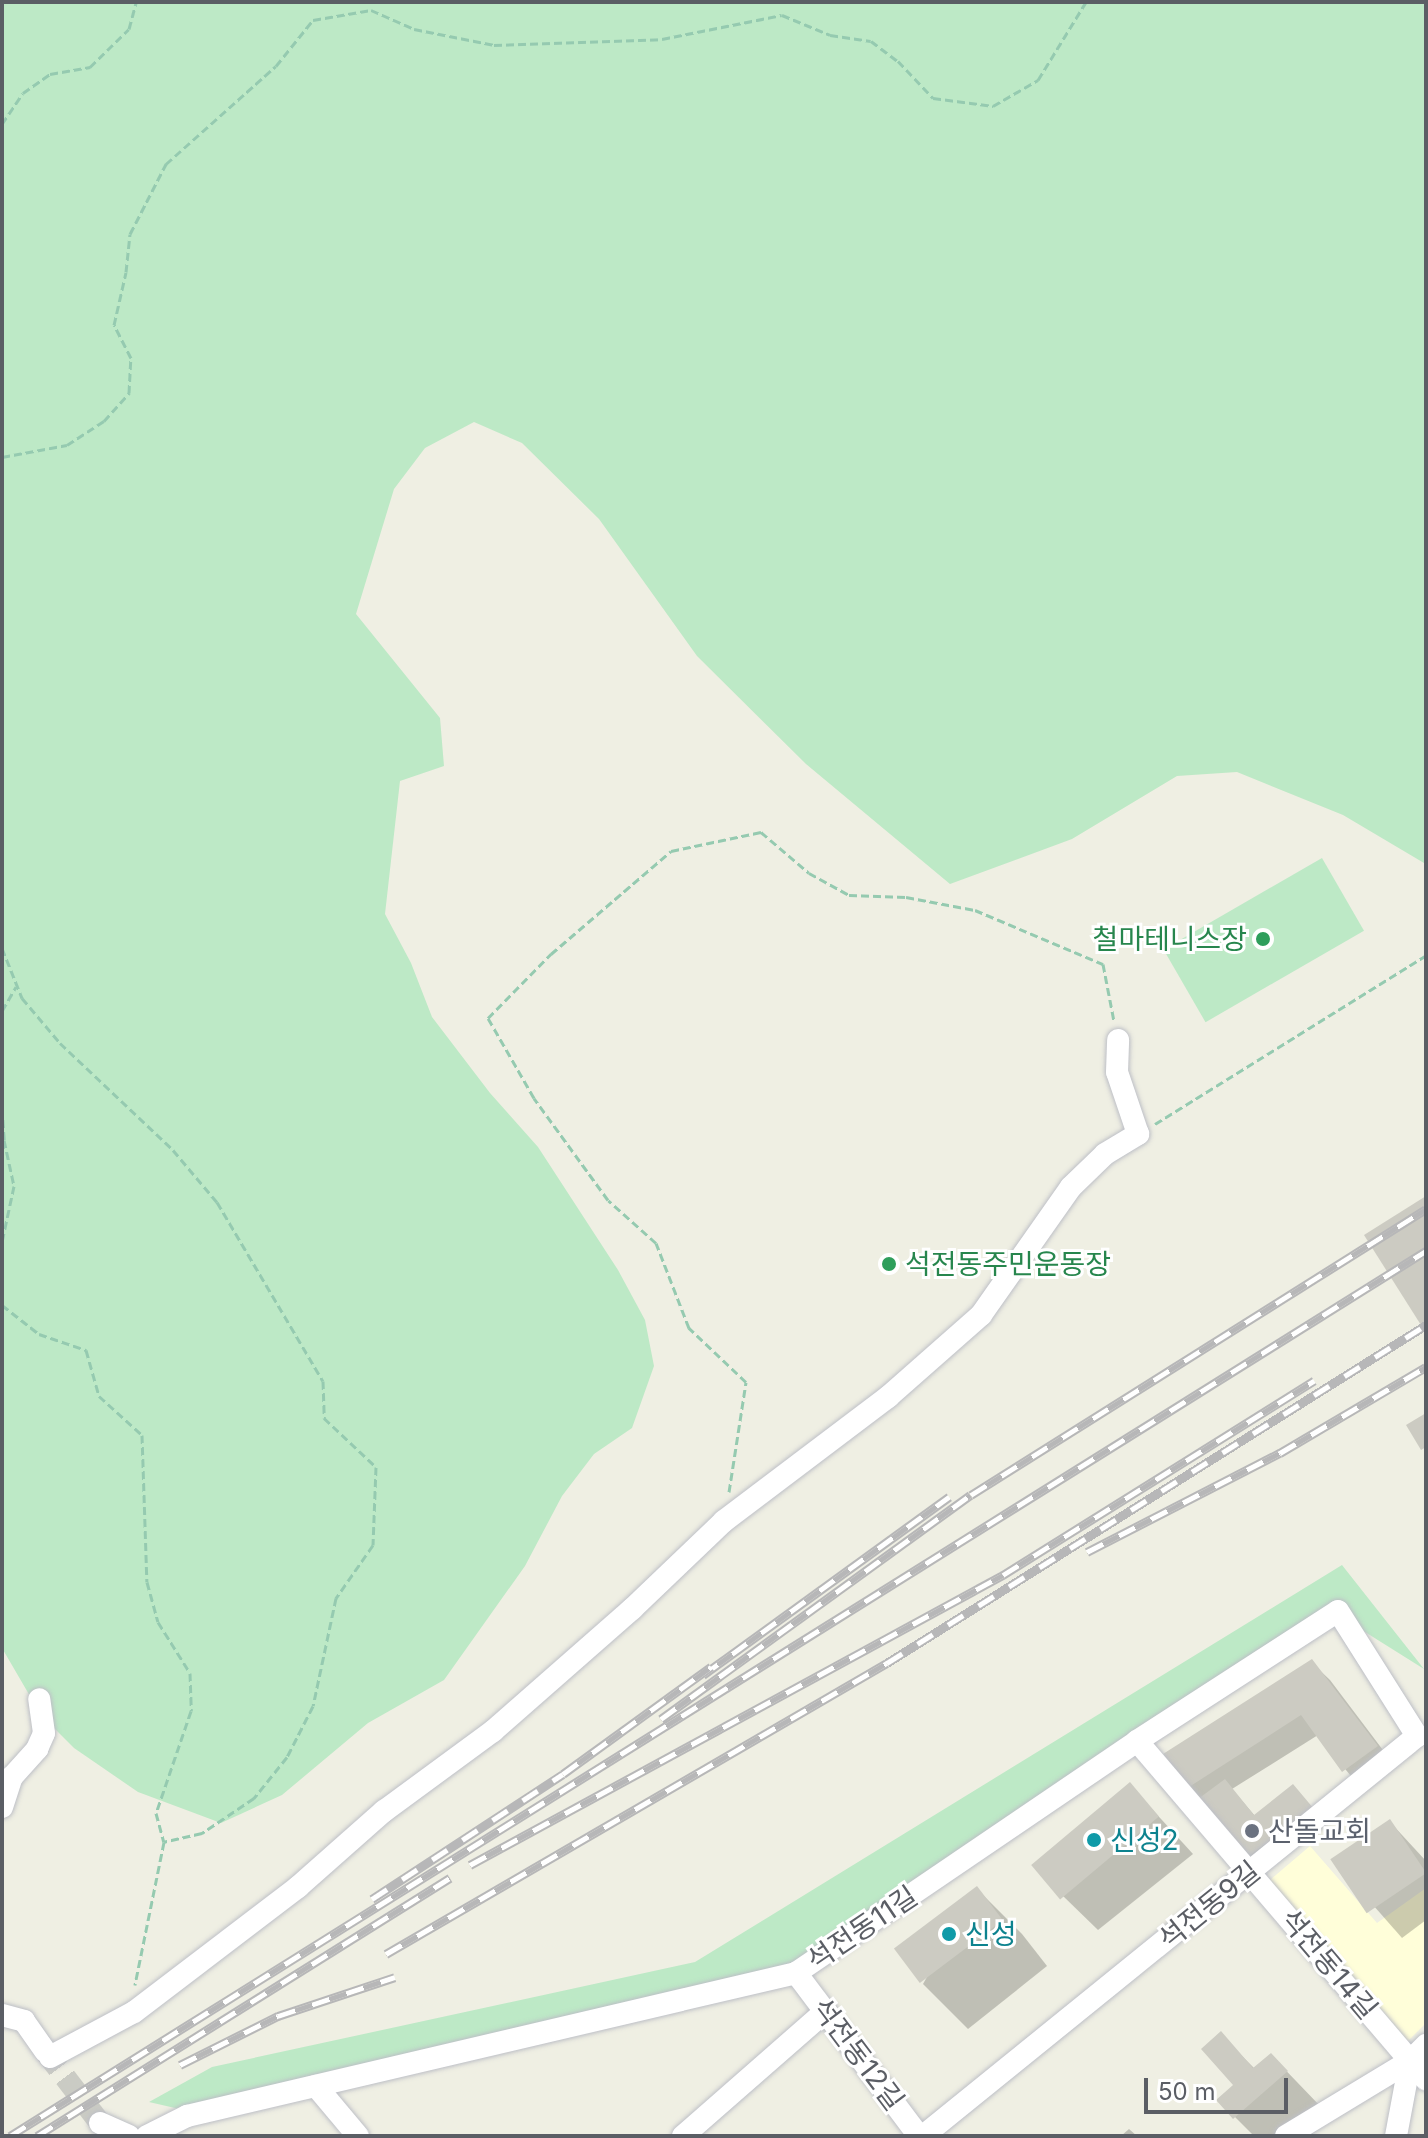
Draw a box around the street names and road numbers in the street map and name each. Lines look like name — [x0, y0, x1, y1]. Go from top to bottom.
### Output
street label: 석전동9길 — [1152, 1854, 1266, 1956]
street label: 석전동11길 — [800, 1879, 924, 1977]
street label: 석전동14길 — [1274, 1902, 1384, 2026]
street label: 석전동12길 — [805, 1991, 911, 2117]

